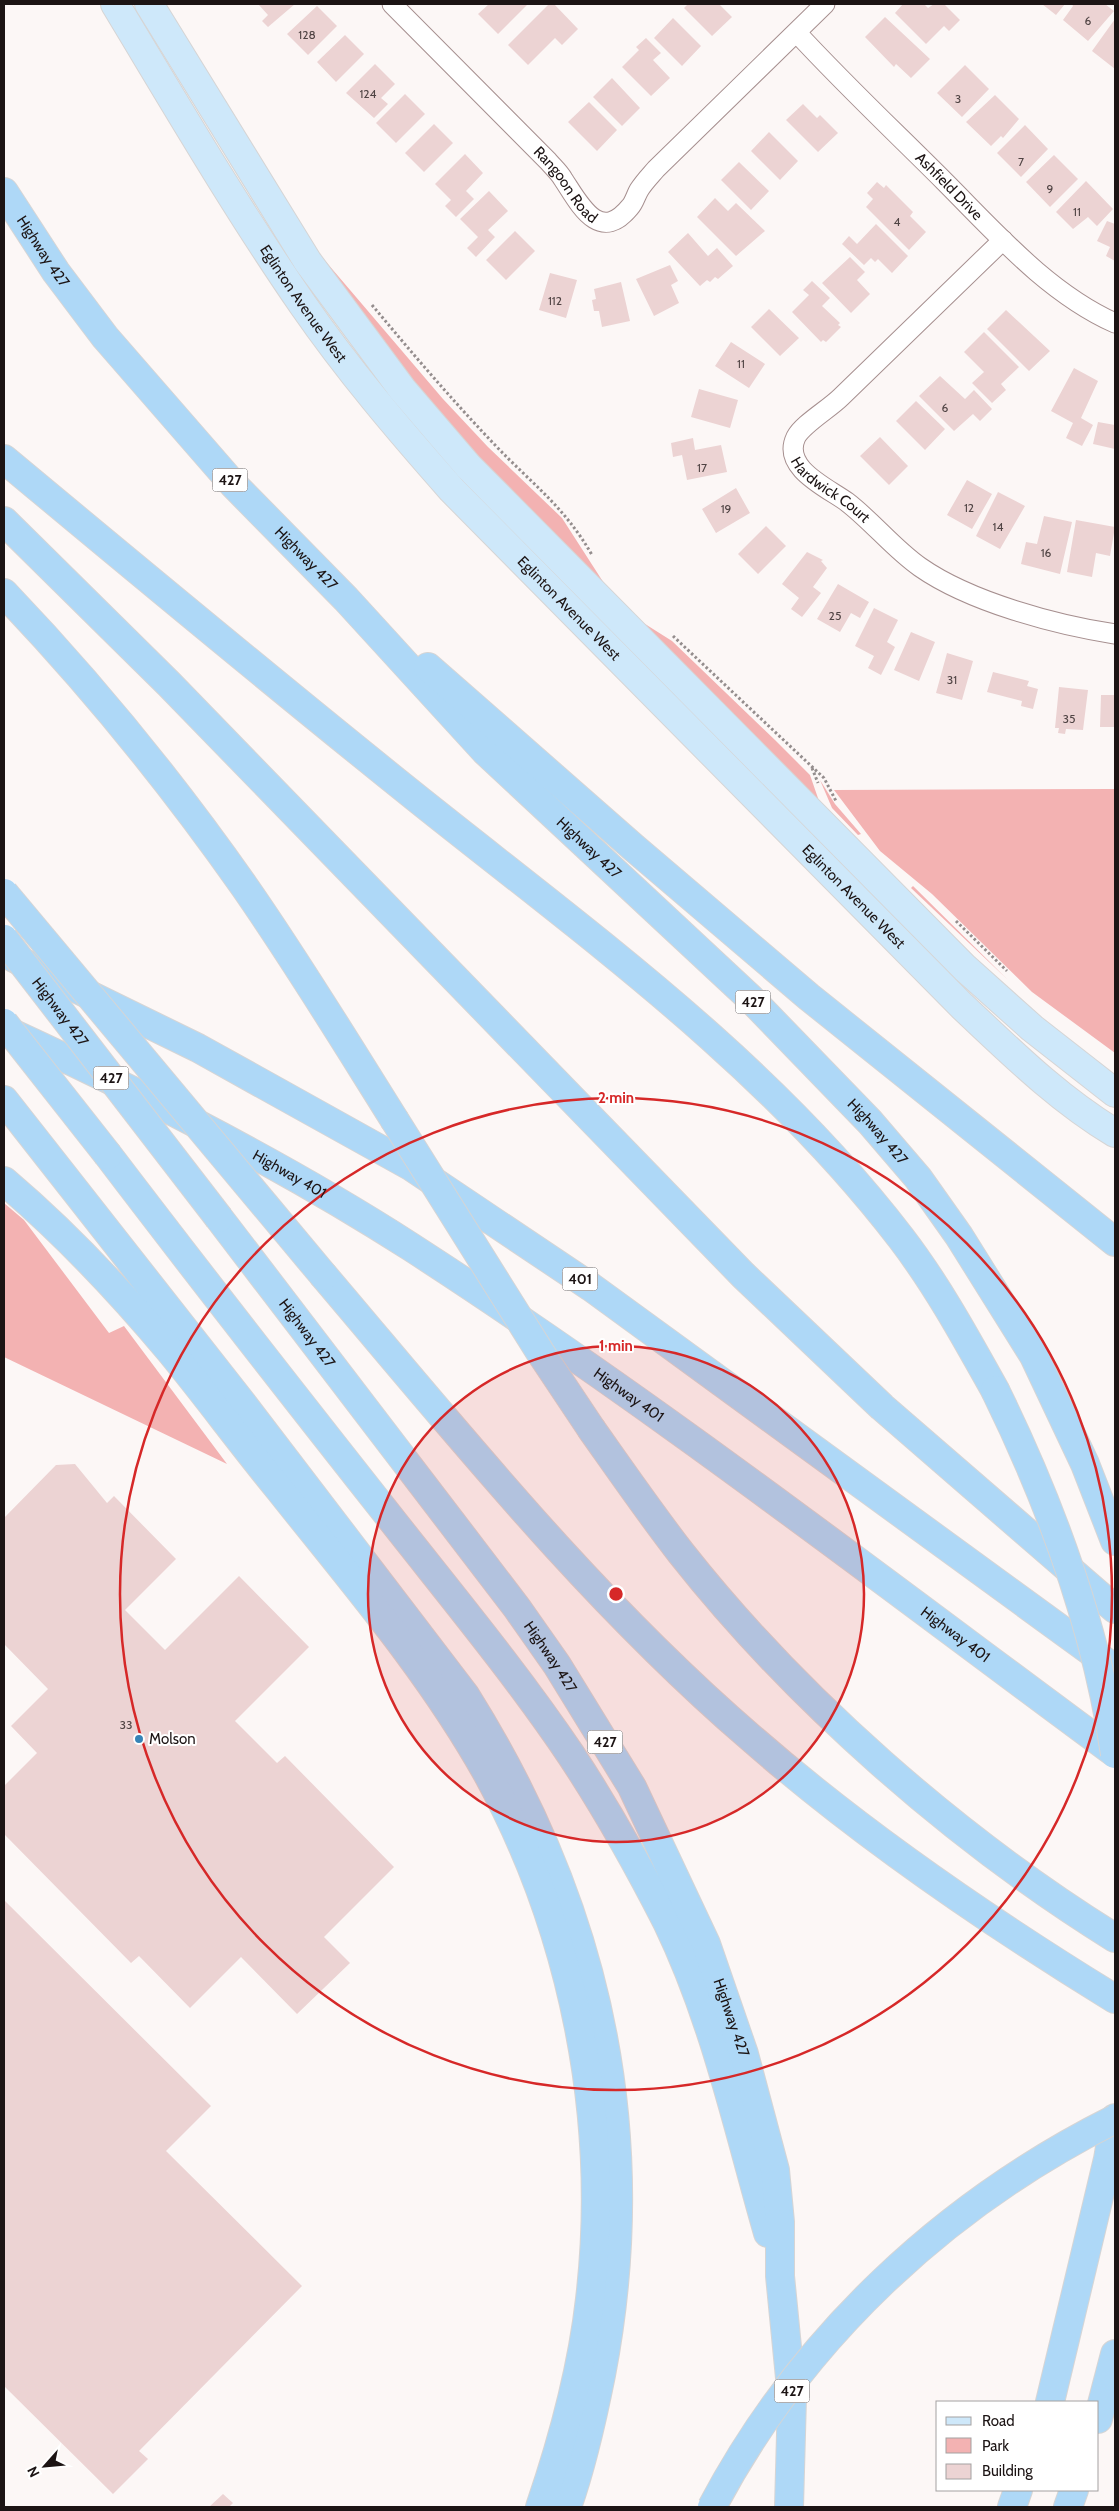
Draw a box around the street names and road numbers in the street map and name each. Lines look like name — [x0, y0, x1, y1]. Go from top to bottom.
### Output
street label: Rangoon Road — [530, 143, 601, 227]
street label: Ashfield Drive — [912, 149, 987, 224]
street label: Highway 427 — [13, 212, 73, 291]
street label: Eglinton Avenue West — [256, 242, 351, 366]
street label: Hardwick Court — [787, 454, 874, 526]
road number: 427 — [212, 468, 248, 492]
street label: Highway 427 — [271, 523, 342, 594]
street label: Eglinton Avenue West — [514, 553, 624, 664]
street label: Highway 427 — [553, 813, 625, 883]
street label: Eglinton Avenue West — [798, 841, 909, 952]
street label: Highway 427 — [28, 974, 93, 1050]
road number: 427 — [736, 990, 770, 1014]
road number: 427 — [94, 1066, 128, 1090]
street label: Highway 427 — [844, 1095, 912, 1169]
street label: Highway 401 — [249, 1146, 330, 1202]
road number: 401 — [562, 1268, 598, 1290]
street label: Highway 427 — [275, 1295, 339, 1372]
street label: Highway 401 — [590, 1364, 667, 1426]
street label: Highway 401 — [917, 1603, 994, 1666]
street label: Highway 427 — [520, 1618, 581, 1696]
road number: 427 — [588, 1730, 622, 1754]
street label: Highway 427 — [710, 1976, 753, 2060]
road number: 427 — [774, 2380, 810, 2402]

